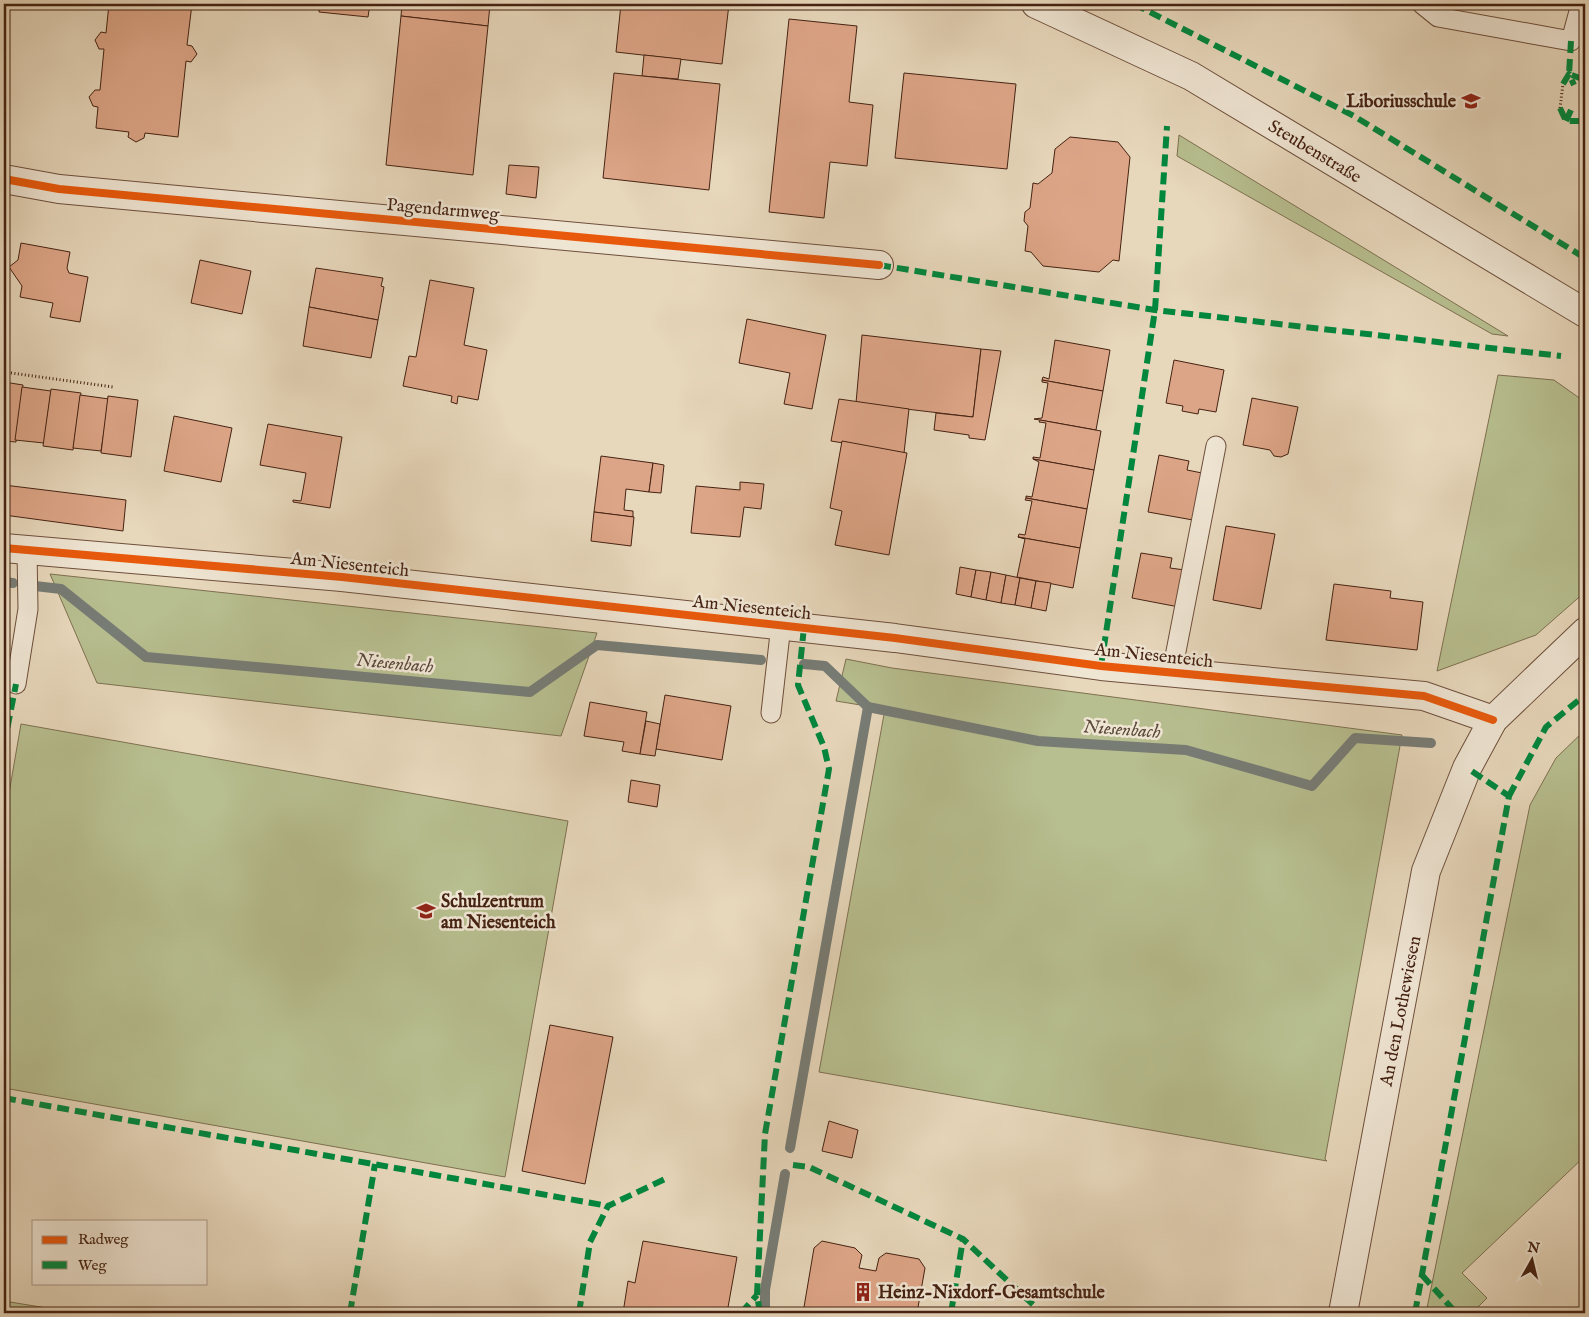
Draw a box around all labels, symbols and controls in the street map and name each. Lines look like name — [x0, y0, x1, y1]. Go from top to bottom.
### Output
school or university icon: Liboriusschule — [1460, 90, 1482, 112]
place label: Liboriusschule — [1346, 91, 1457, 114]
street label: Steubenstraße — [1263, 115, 1365, 189]
street label: Pagendarmweg — [386, 194, 500, 227]
street label: Am Niesenteich — [288, 548, 411, 583]
street label: Am Niesenteich — [690, 591, 813, 626]
street label: Am Niesenteich — [1092, 639, 1215, 674]
water label: Niesenbach — [355, 649, 434, 679]
water label: Niesenbach — [1082, 715, 1161, 745]
place label: Schulzentrum am Niesenteich — [441, 891, 556, 935]
school or university icon: Schulzentrum am Niesenteich — [415, 900, 437, 922]
street label: An den Lothewiesen — [1375, 934, 1427, 1089]
legend — [32, 1220, 208, 1284]
text: Radweg — [78, 1230, 129, 1249]
north arrow — [1506, 1234, 1556, 1284]
text: N — [1525, 1238, 1541, 1258]
text: Weg — [78, 1256, 107, 1275]
building icon: Heinz-Nixdorf-Gesamtschule — [852, 1281, 874, 1303]
place label: Heinz-Nixdorf-Gesamtschule — [878, 1282, 1106, 1305]

